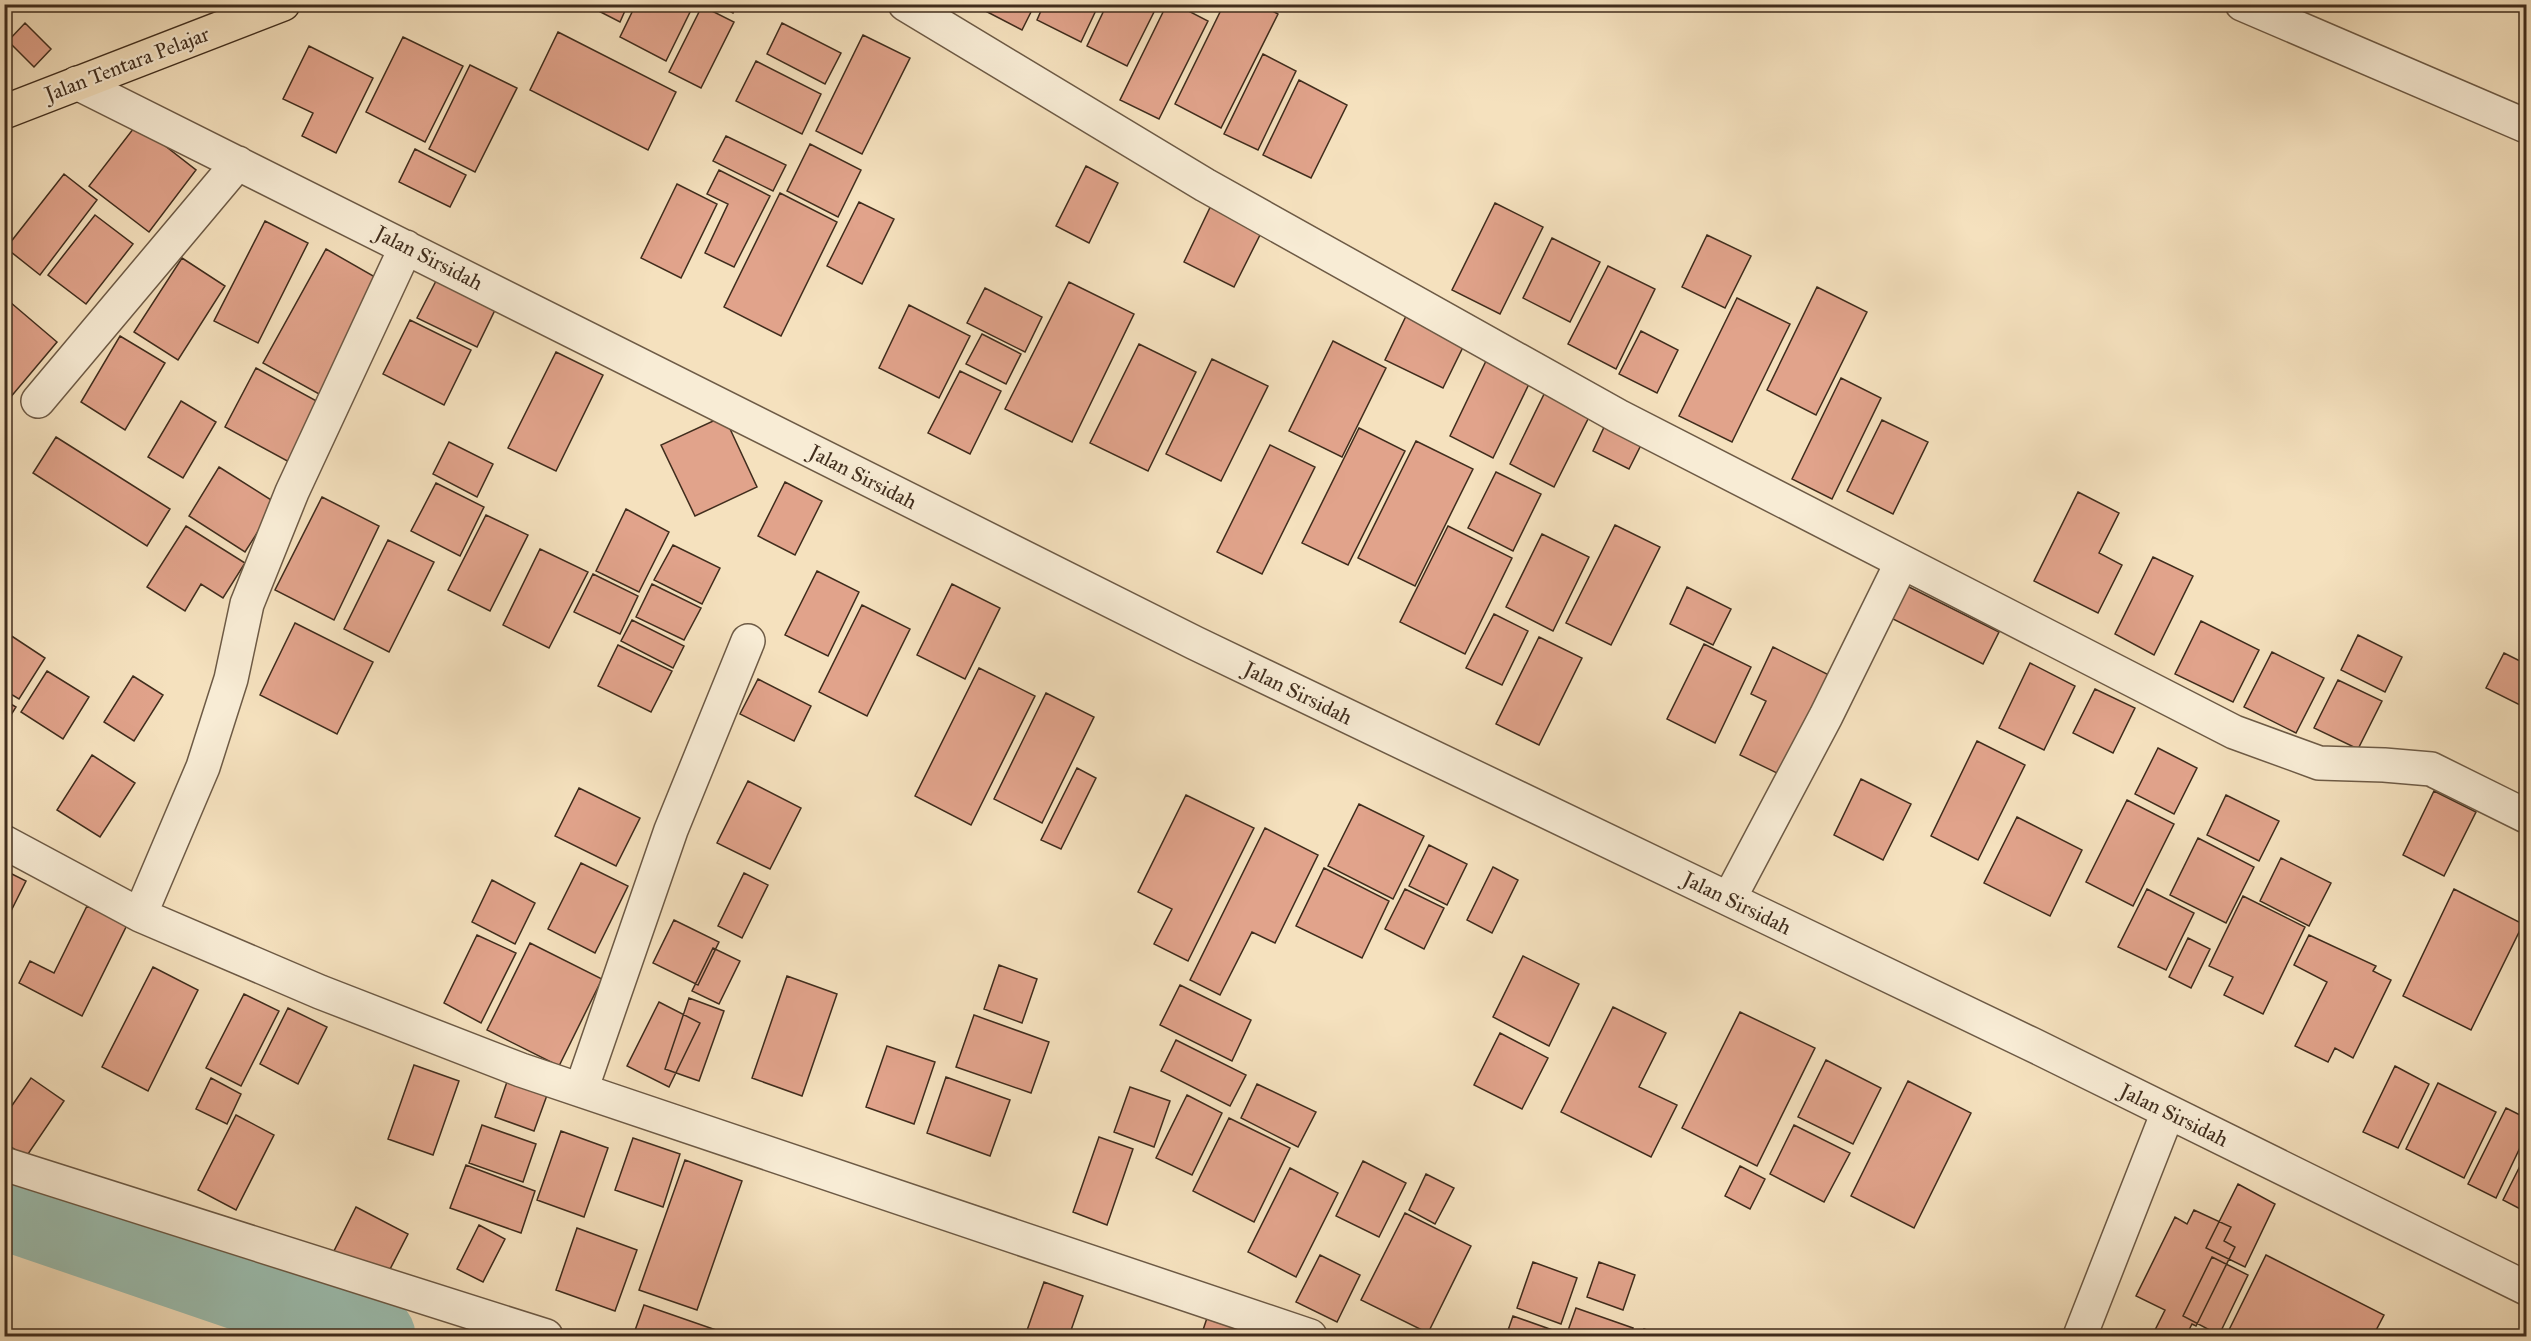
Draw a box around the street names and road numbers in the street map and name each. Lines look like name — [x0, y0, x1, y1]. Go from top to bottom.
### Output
street label: Jalan Tentara Pelajar — [39, 21, 213, 108]
street label: Jalan Sirsidah — [369, 219, 488, 296]
street label: Jalan Sirsidah — [803, 438, 922, 515]
street label: Jalan Sirsidah — [1238, 655, 1357, 731]
street label: Jalan Sirsidah — [1677, 865, 1796, 941]
street label: Jalan Sirsidah — [2114, 1077, 2233, 1153]

